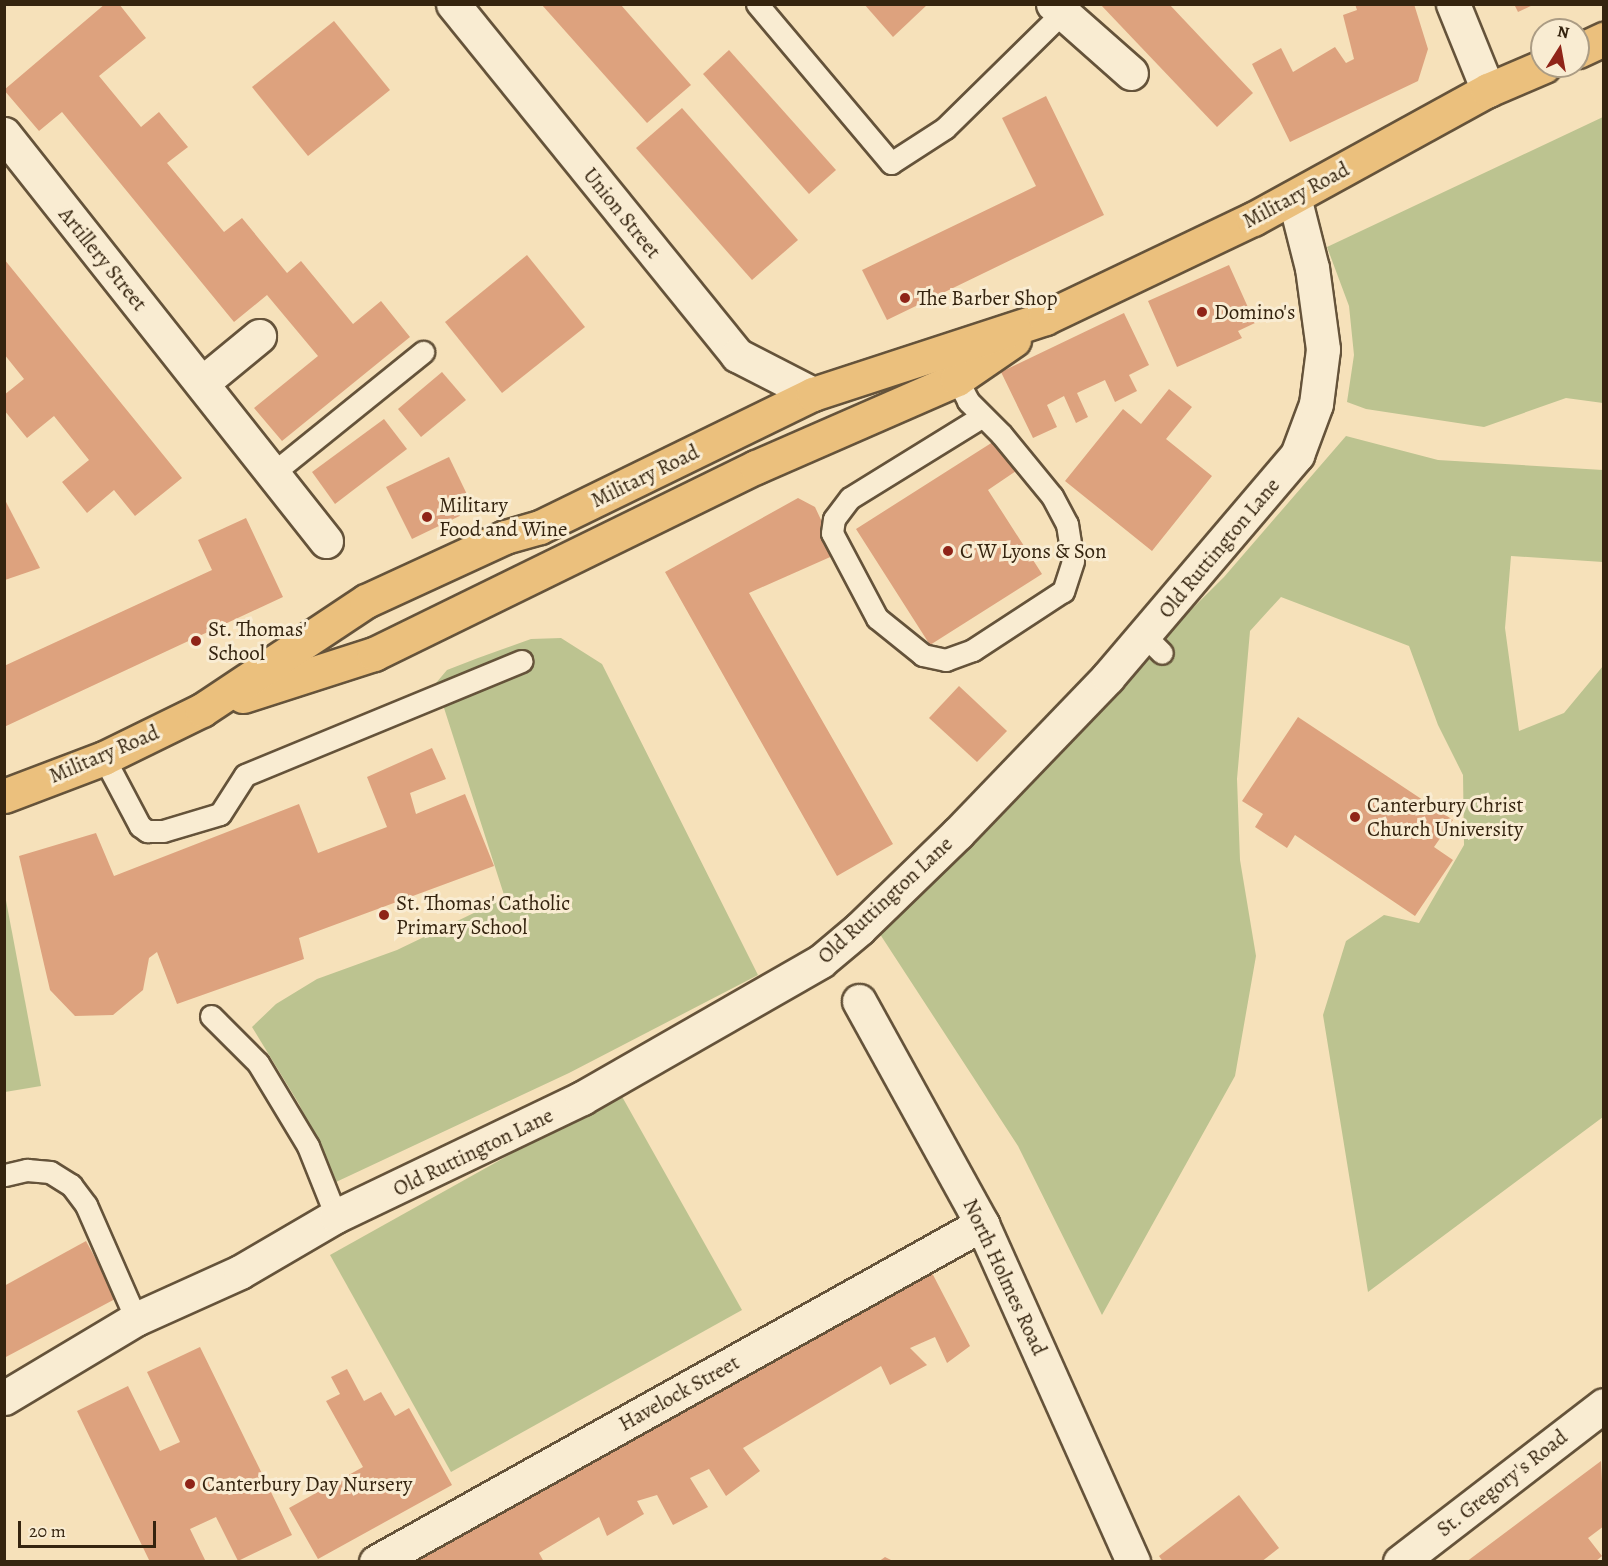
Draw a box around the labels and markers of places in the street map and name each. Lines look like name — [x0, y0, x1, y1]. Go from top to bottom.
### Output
place label: The Barber Shop — [917, 285, 1058, 311]
marker: The Barber Shop — [898, 291, 912, 305]
place label: Domino's — [1214, 299, 1295, 325]
marker: Domino's — [1195, 305, 1209, 319]
place label: Military Food and Wine — [439, 492, 567, 542]
marker: Military Food and Wine — [420, 510, 434, 524]
place label: C W Lyons & Son — [960, 538, 1107, 564]
marker: C W Lyons & Son — [941, 544, 955, 558]
place label: St. Thomas' School — [208, 616, 307, 666]
marker: St. Thomas' School — [189, 634, 203, 648]
place label: Canterbury Christ Church University — [1367, 792, 1523, 842]
marker: Canterbury Christ Church University — [1348, 810, 1362, 824]
place label: St. Thomas' Catholic Primary School — [396, 890, 571, 940]
marker: St. Thomas' Catholic Primary School — [377, 908, 391, 922]
place label: Canterbury Day Nursery — [202, 1471, 412, 1497]
marker: Canterbury Day Nursery — [183, 1477, 197, 1491]

